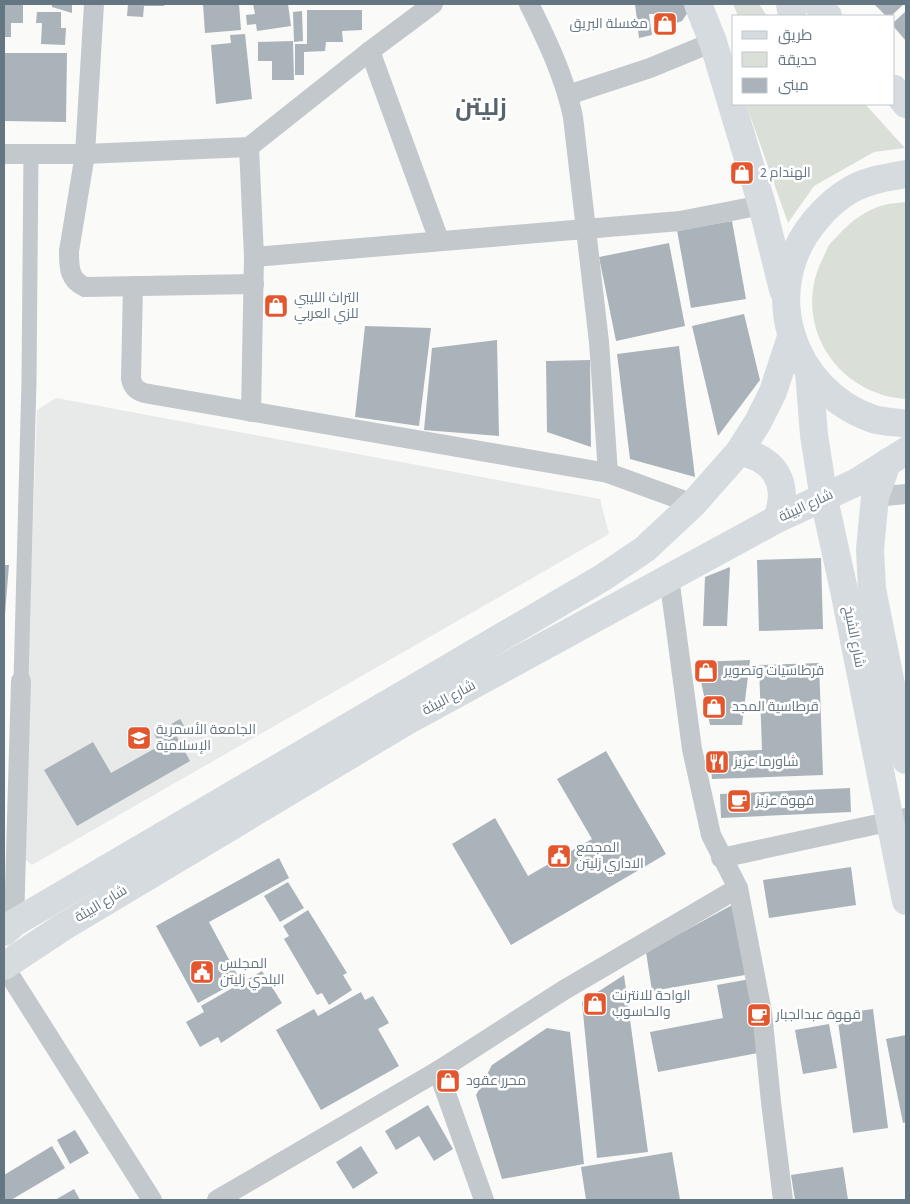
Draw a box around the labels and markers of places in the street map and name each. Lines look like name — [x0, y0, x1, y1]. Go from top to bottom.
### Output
shop icon: مغسلة البريق — [652, 11, 678, 37]
place label: مغسلة البريق — [570, 14, 648, 34]
shop icon: الهندام 2 — [729, 160, 755, 186]
place label: الهندام 2 — [760, 163, 811, 183]
place label: التراث الليبي للزي العربي — [294, 288, 359, 325]
shop icon: التراث الليبي للزي العربي — [263, 293, 289, 319]
shop icon: قرطاسيات وتصوير — [693, 658, 719, 684]
place label: قرطاسيات وتصوير — [723, 661, 824, 681]
shop icon: قرطاسية المجد — [701, 694, 727, 720]
place label: قرطاسية المجد — [732, 697, 819, 717]
place label: الجامعة الأسمرية الإسلامية — [156, 720, 256, 756]
school or university icon: الجامعة الأسمرية الإسلامية — [126, 725, 152, 751]
restaurant icon: شاورما عزيز — [704, 749, 730, 775]
place label: شاورما عزيز — [733, 752, 798, 772]
cafe icon: قهوة عزيز — [726, 788, 752, 814]
place label: قهوة عزيز — [755, 791, 814, 811]
place label: المجمع الاداري زليتن — [576, 838, 644, 875]
public building icon: المجمع الاداري زليتن — [546, 843, 572, 869]
place label: المجلس البلدي زليتن — [220, 954, 284, 991]
public building icon: المجلس البلدي زليتن — [189, 959, 215, 985]
place label: الواحة للانترنت والحاسوب — [612, 986, 691, 1022]
shop icon: الواحة للانترنت والحاسوب — [582, 991, 608, 1017]
cafe icon: قهوة عبدالجبار — [746, 1002, 772, 1028]
place label: قهوة عبدالجبار — [775, 1005, 861, 1025]
shop icon: محرر عقود — [435, 1068, 461, 1094]
place label: محرر عقود — [466, 1071, 526, 1091]

